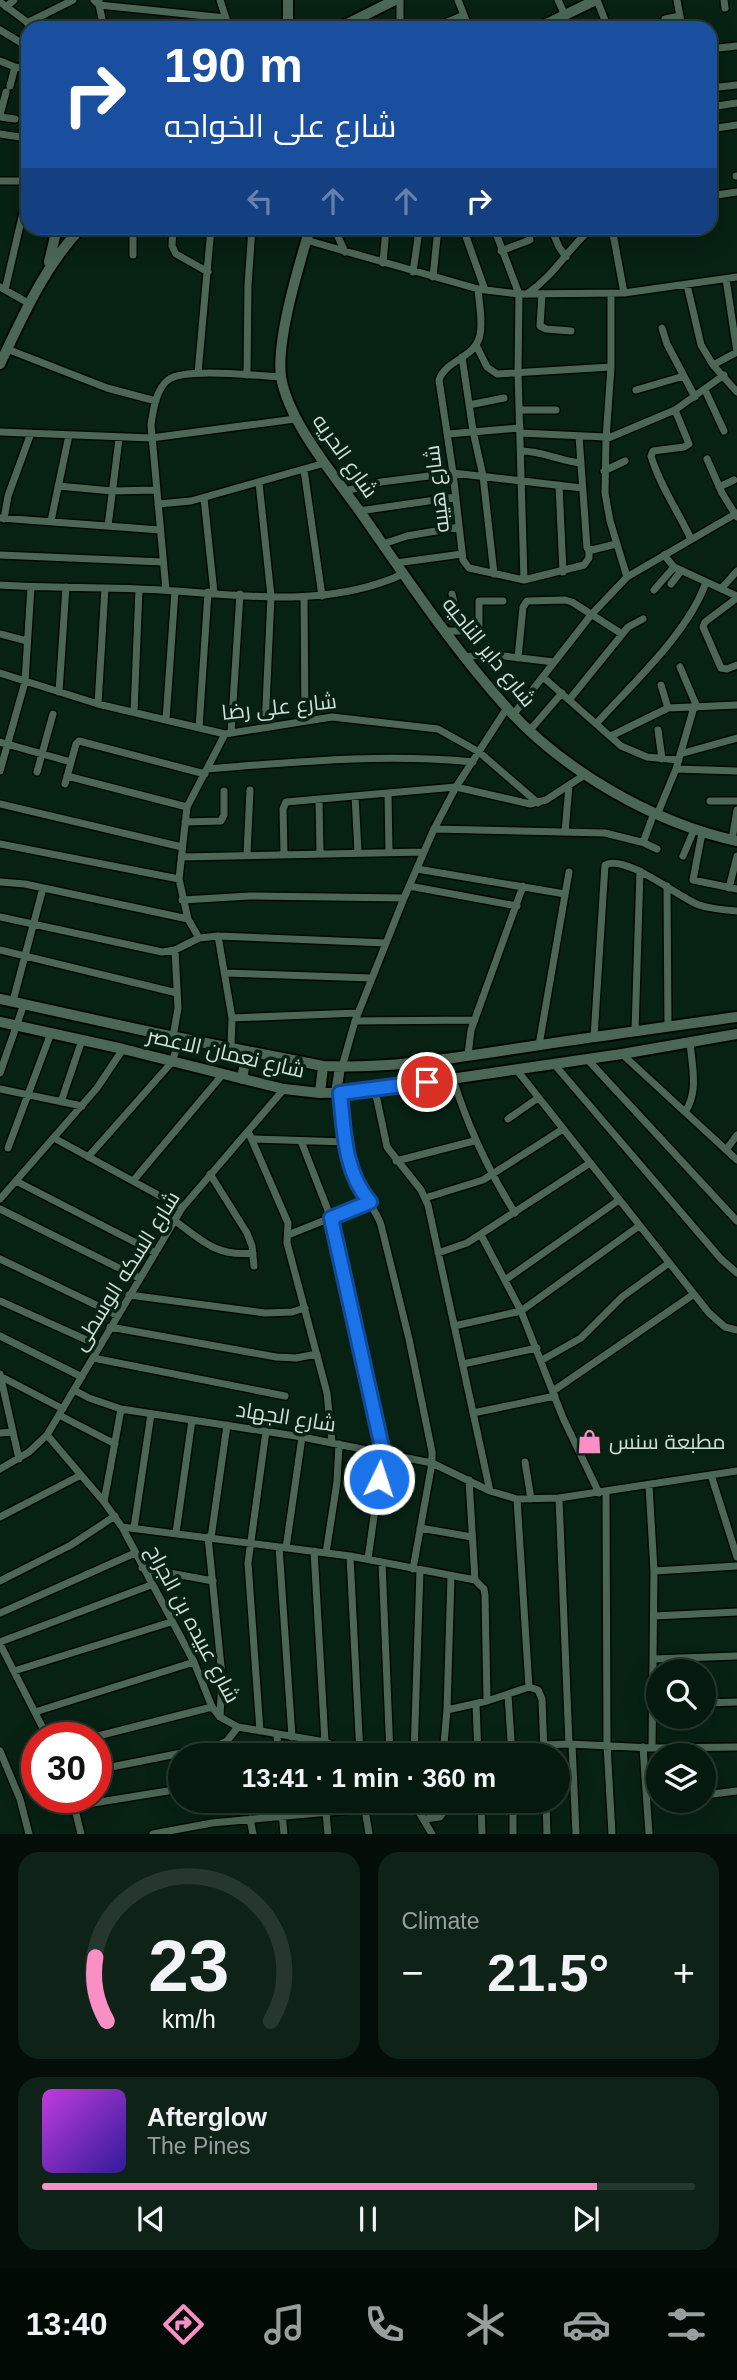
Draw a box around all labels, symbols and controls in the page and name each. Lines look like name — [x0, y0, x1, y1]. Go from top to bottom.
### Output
text: 190 m — [164, 38, 303, 92]
icon: right — [49, 49, 140, 140]
text: شارع على الخواجه — [164, 108, 396, 144]
icon: left — [241, 182, 279, 220]
icon: ahead — [314, 182, 352, 220]
icon: ahead — [387, 182, 425, 220]
icon: right — [460, 182, 498, 220]
street label: شارع الحريه — [306, 410, 382, 503]
street label: شارع هيبه — [420, 444, 456, 534]
street label: شارع داير الناحيه — [436, 592, 540, 713]
street label: شارع على رضا — [220, 689, 338, 727]
street label: شارع نعمان الاعصر — [144, 1023, 307, 1085]
pin — [397, 1052, 457, 1112]
icon: arrive — [408, 1063, 446, 1101]
street label: شارع السكه الوسطى — [67, 1187, 186, 1356]
street label: شارع الجهاد — [234, 1397, 338, 1439]
shop icon: مطبعة سنس — [575, 1428, 603, 1456]
place label: مطبعة سنس — [609, 1430, 725, 1455]
position arrow — [342, 1442, 416, 1516]
street label: شارع عبيده بن الجراح — [140, 1541, 245, 1708]
map controls — [646, 1659, 716, 1813]
button: search — [646, 1659, 716, 1729]
speed limit sign: 30 — [21, 1722, 112, 1813]
button: layers — [646, 1743, 716, 1813]
text: 13:41 · 1 min · 360 m — [242, 1763, 496, 1793]
text: Climate — [402, 1908, 479, 1934]
text: 23 — [148, 1926, 229, 2007]
text: 21.5° — [487, 1944, 609, 2002]
text: − — [402, 1952, 424, 1994]
text: + — [673, 1952, 695, 1994]
text: km/h — [162, 2005, 216, 2033]
text: Afterglow — [147, 2102, 267, 2132]
text: The Pines — [147, 2133, 251, 2159]
icon: previous — [132, 2200, 170, 2238]
icon: pause — [349, 2200, 387, 2238]
icon: next — [567, 2200, 605, 2238]
icon: directions — [159, 2300, 208, 2349]
icon: music — [260, 2300, 309, 2349]
icon: phone — [360, 2300, 409, 2349]
icon: climate — [461, 2300, 510, 2349]
icon: car — [562, 2300, 611, 2349]
icon: filters — [662, 2300, 711, 2349]
text: 13:40 — [26, 2306, 108, 2342]

